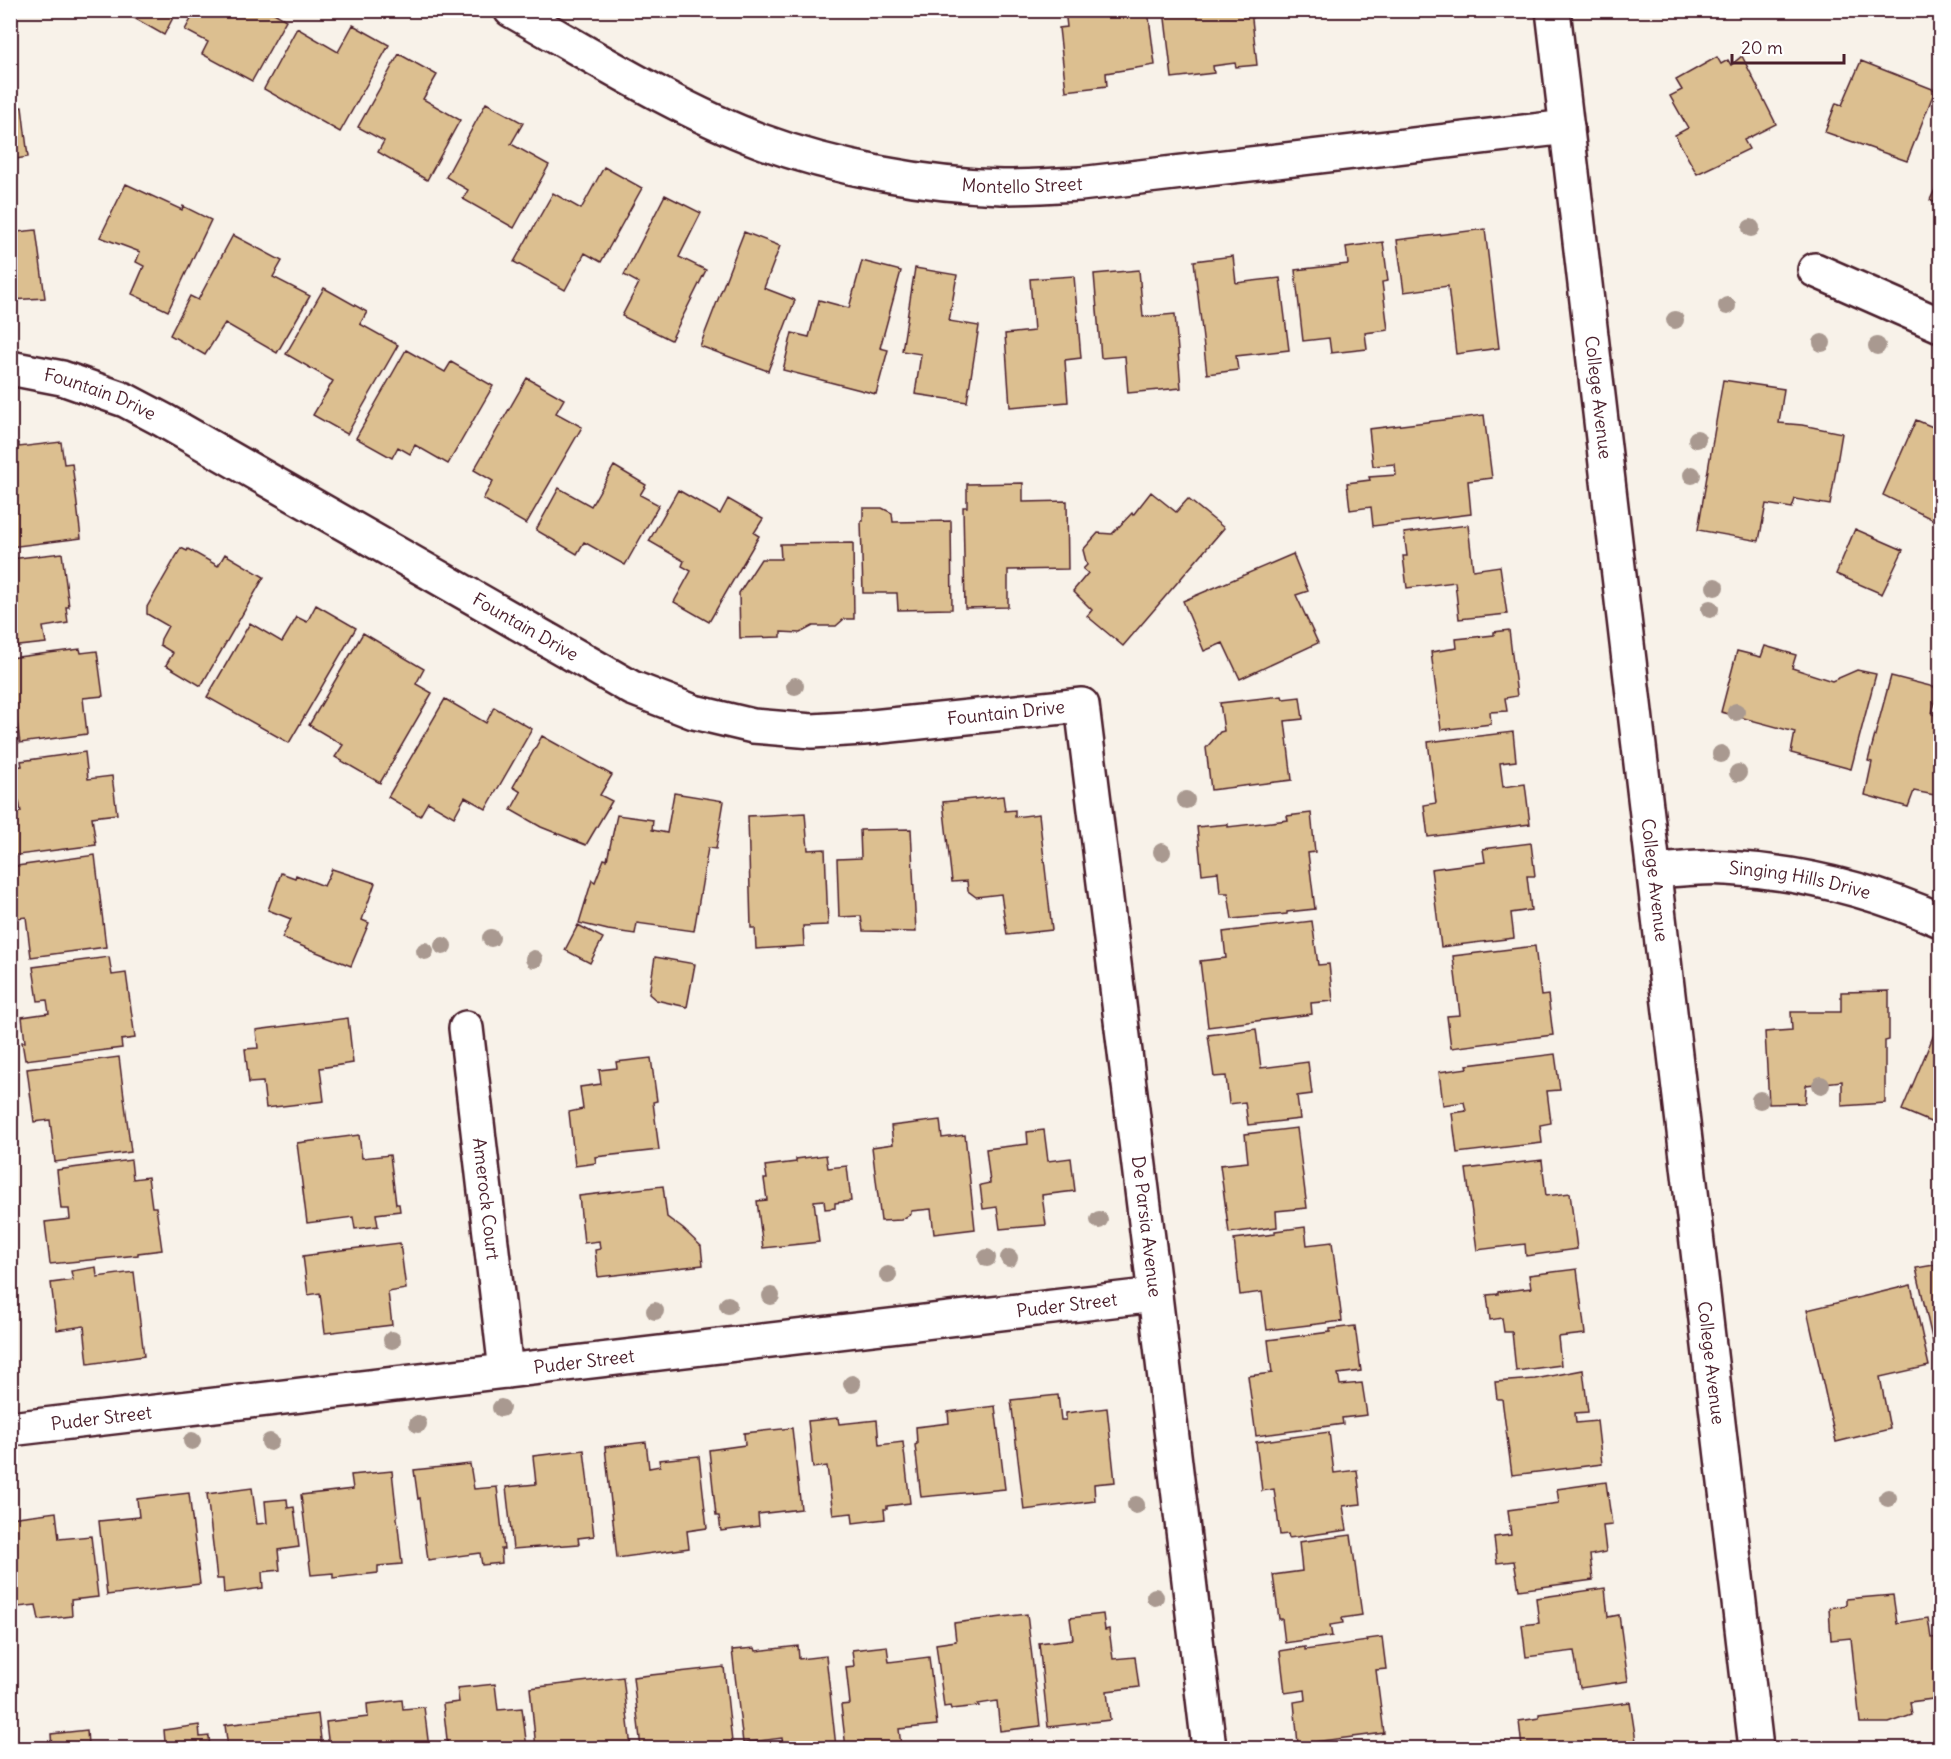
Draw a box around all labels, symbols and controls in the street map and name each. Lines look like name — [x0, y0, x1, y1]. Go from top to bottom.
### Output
scale bar — [1732, 27, 1844, 65]
text: 20 m — [1741, 36, 1783, 59]
street label: Montello Street — [961, 172, 1083, 198]
street label: College Avenue — [1580, 334, 1617, 460]
street label: Fountain Drive — [42, 363, 160, 425]
street label: Fountain Drive — [469, 587, 583, 666]
street label: Fountain Drive — [946, 695, 1066, 730]
street label: College Avenue — [1637, 817, 1674, 943]
street label: Singing Hills Drive — [1728, 856, 1873, 904]
street label: Amerock Court — [468, 1136, 505, 1261]
street label: De Parsia Avenue — [1127, 1155, 1167, 1298]
street label: Puder Street — [1015, 1288, 1118, 1322]
street label: College Avenue — [1693, 1300, 1730, 1426]
street label: Puder Street — [532, 1344, 636, 1379]
street label: Puder Street — [50, 1401, 153, 1435]

